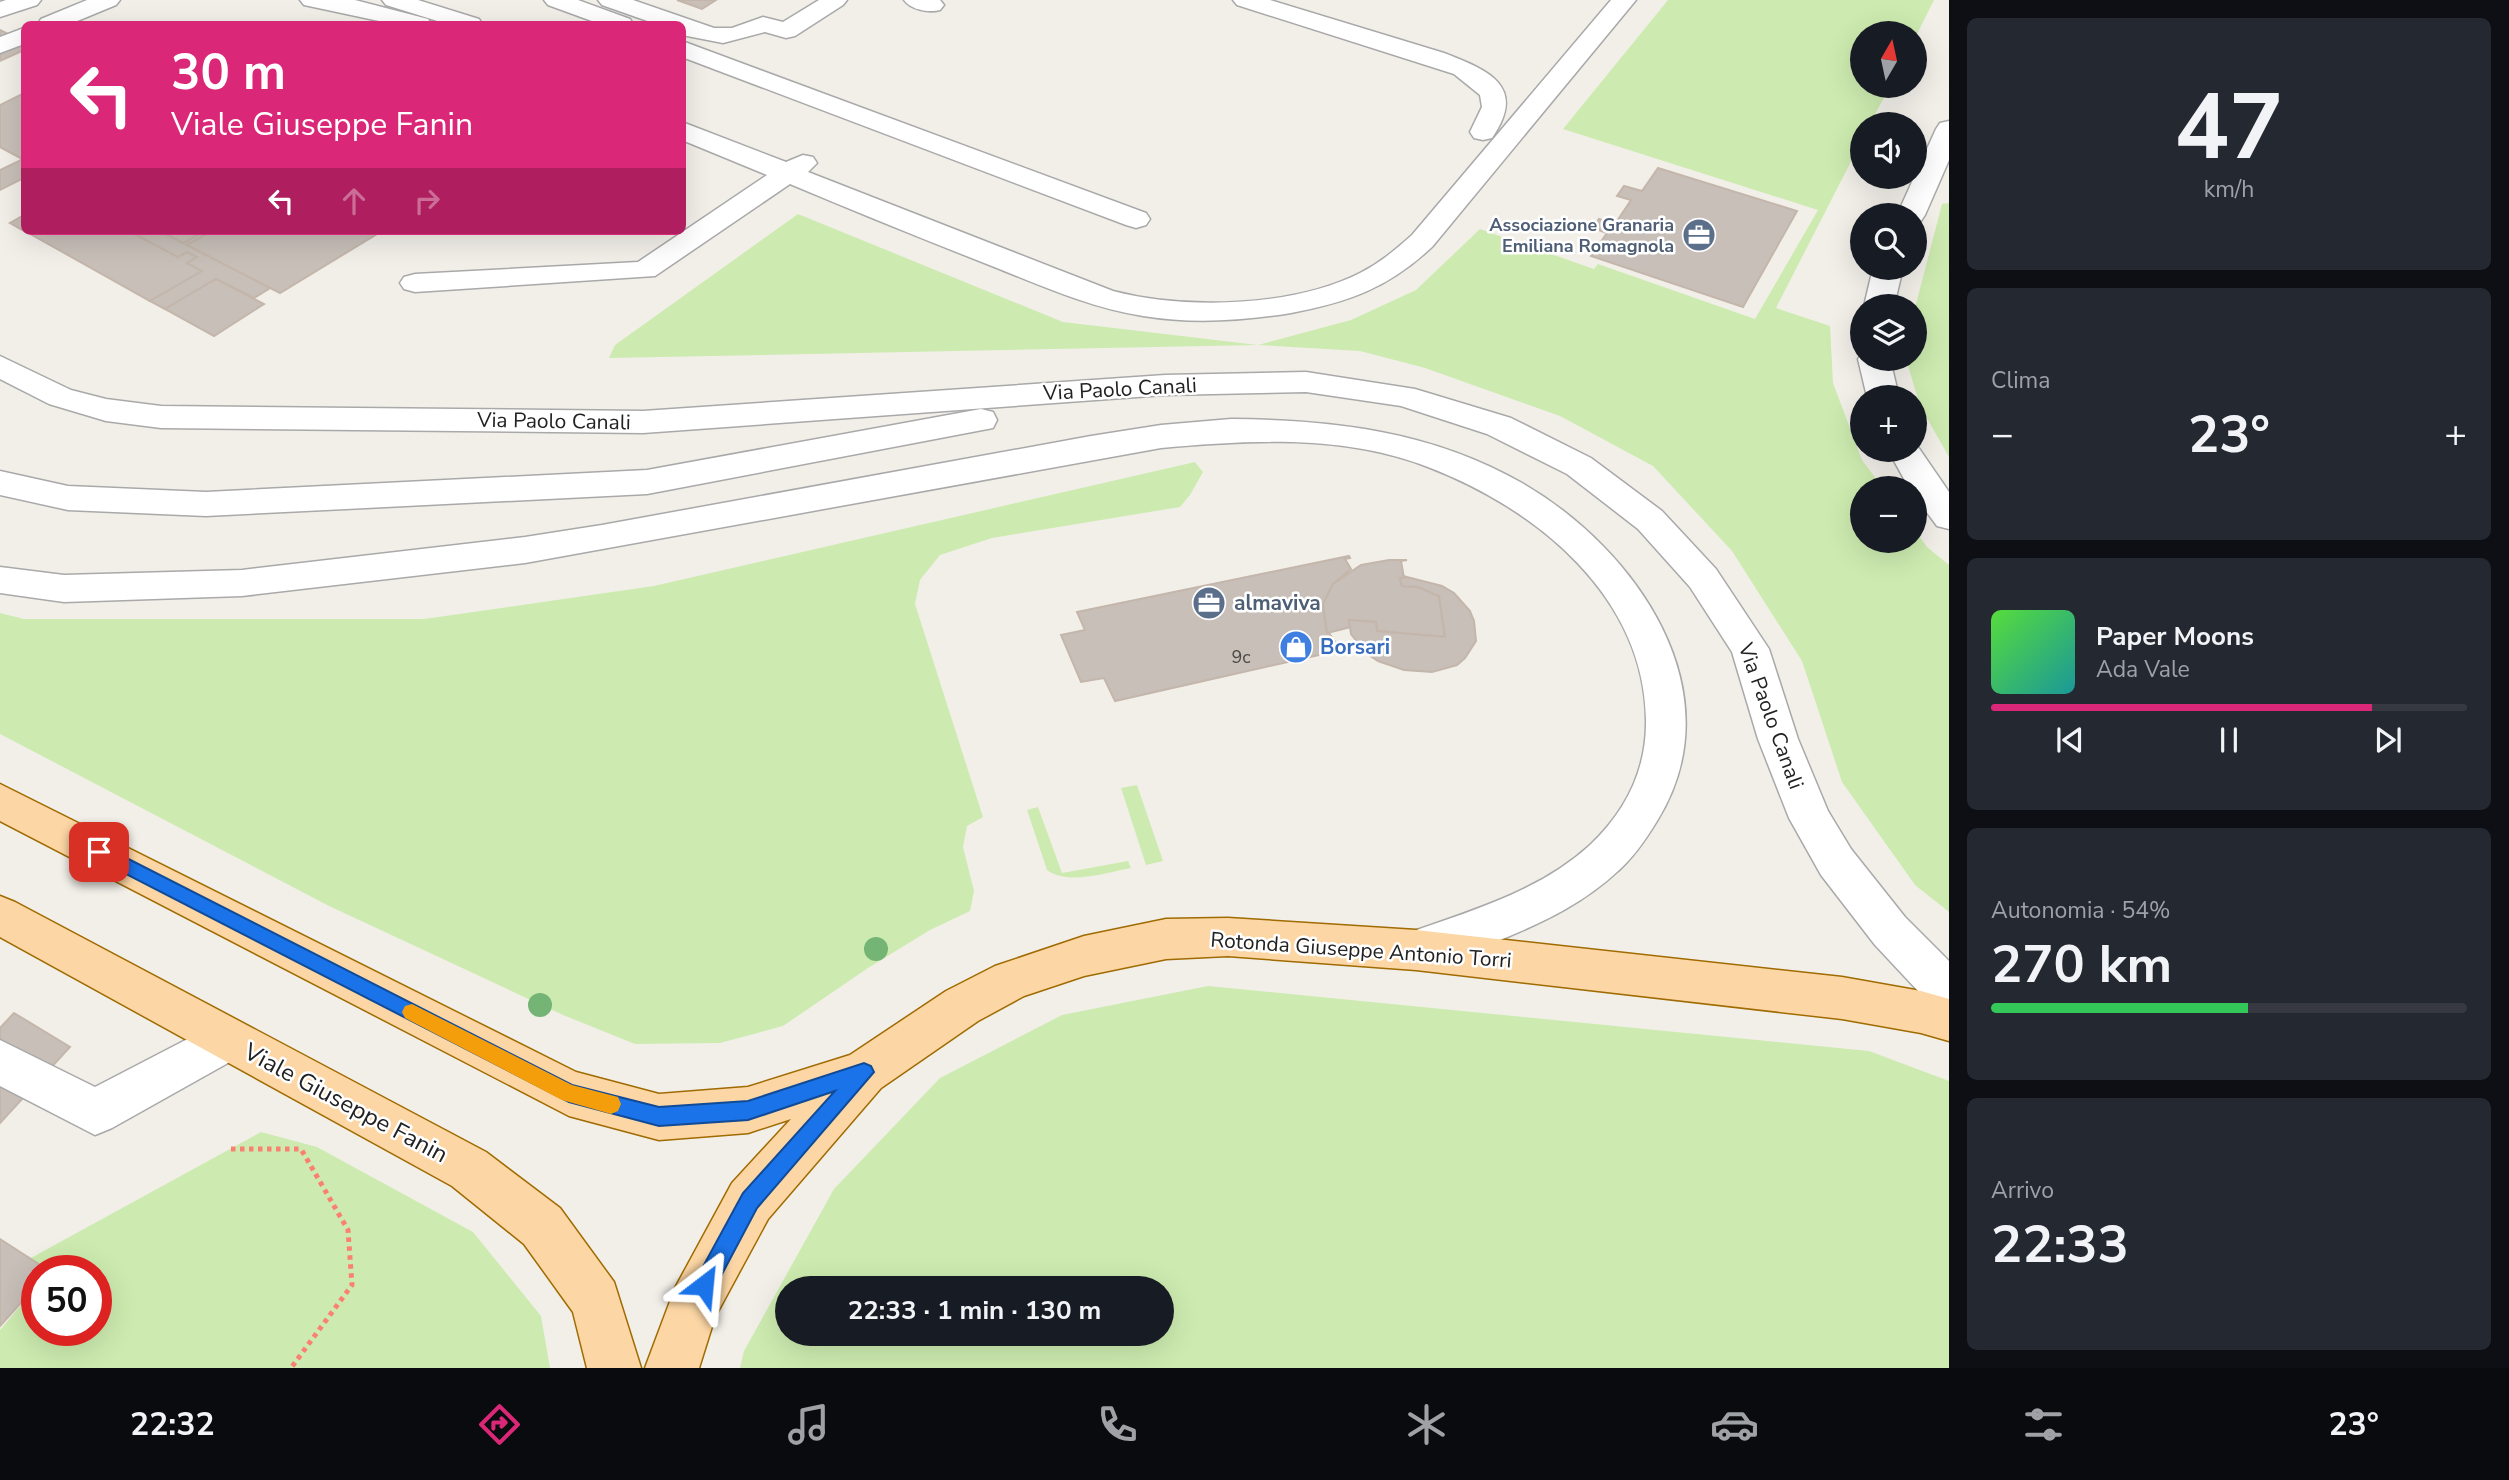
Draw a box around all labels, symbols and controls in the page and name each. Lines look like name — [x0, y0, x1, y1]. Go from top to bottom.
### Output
north arrow — [1850, 21, 1927, 98]
map controls — [1850, 21, 1927, 553]
text: 30 m — [171, 39, 286, 106]
icon: left — [56, 49, 147, 140]
text: 47 — [2174, 66, 2284, 190]
text: Viale Giuseppe Fanin — [171, 103, 473, 146]
button: sound — [1850, 112, 1927, 189]
text: km/h — [2204, 174, 2254, 205]
icon: left — [262, 182, 300, 220]
icon: ahead — [335, 182, 373, 220]
icon: right — [408, 182, 446, 220]
button: search — [1850, 203, 1927, 280]
place label: Associazione Granaria Emiliana Romagnola — [1489, 213, 1674, 258]
office icon: Associazione Granaria Emiliana Romagnola — [1680, 216, 1718, 254]
button: layers — [1850, 294, 1927, 371]
text: Clima — [1991, 365, 2051, 396]
street label: Via Paolo Canali — [1042, 371, 1197, 407]
button: + — [1850, 385, 1927, 462]
text: 23° — [2188, 399, 2270, 470]
street label: Via Paolo Canali — [476, 406, 631, 436]
text: − — [1991, 409, 2014, 460]
text: + — [2444, 409, 2467, 460]
button: − — [1850, 476, 1927, 553]
office icon: almaviva — [1190, 584, 1228, 622]
place label: almaviva — [1234, 589, 1321, 617]
text: Paper Moons — [2096, 619, 2254, 654]
shop icon: Borsari — [1277, 628, 1315, 666]
place label: Borsari — [1320, 633, 1390, 661]
street label: Via Paolo Canali — [1731, 638, 1810, 793]
house number: 9c — [1231, 645, 1251, 669]
text: Ada Vale — [2096, 654, 2190, 685]
icon: previous — [2051, 721, 2089, 759]
icon: pause — [2210, 721, 2248, 759]
icon: next — [2369, 721, 2407, 759]
pin — [69, 822, 129, 882]
icon: arrive — [80, 833, 118, 871]
text: Autonomia · 54% — [1991, 895, 2171, 926]
street label: Rotonda Giuseppe Antonio Torri — [1209, 926, 1513, 974]
text: 270 km — [1991, 929, 2172, 1000]
street label: Viale Giuseppe Fanin — [238, 1035, 454, 1170]
text: Arrivo — [1991, 1175, 2054, 1206]
text: 22:33 — [1991, 1209, 2129, 1280]
position arrow — [667, 1248, 741, 1322]
speed limit sign: 50 — [21, 1255, 112, 1346]
text: 22:33 · 1 min · 130 m — [848, 1293, 1101, 1328]
icon: directions — [475, 1400, 524, 1449]
icon: music — [784, 1400, 833, 1449]
icon: phone — [1093, 1400, 1142, 1449]
icon: climate — [1402, 1400, 1451, 1449]
icon: car — [1710, 1400, 1759, 1449]
icon: filters — [2019, 1400, 2068, 1449]
text: 22:32 — [130, 1403, 215, 1446]
text: 23° — [2328, 1403, 2379, 1446]

